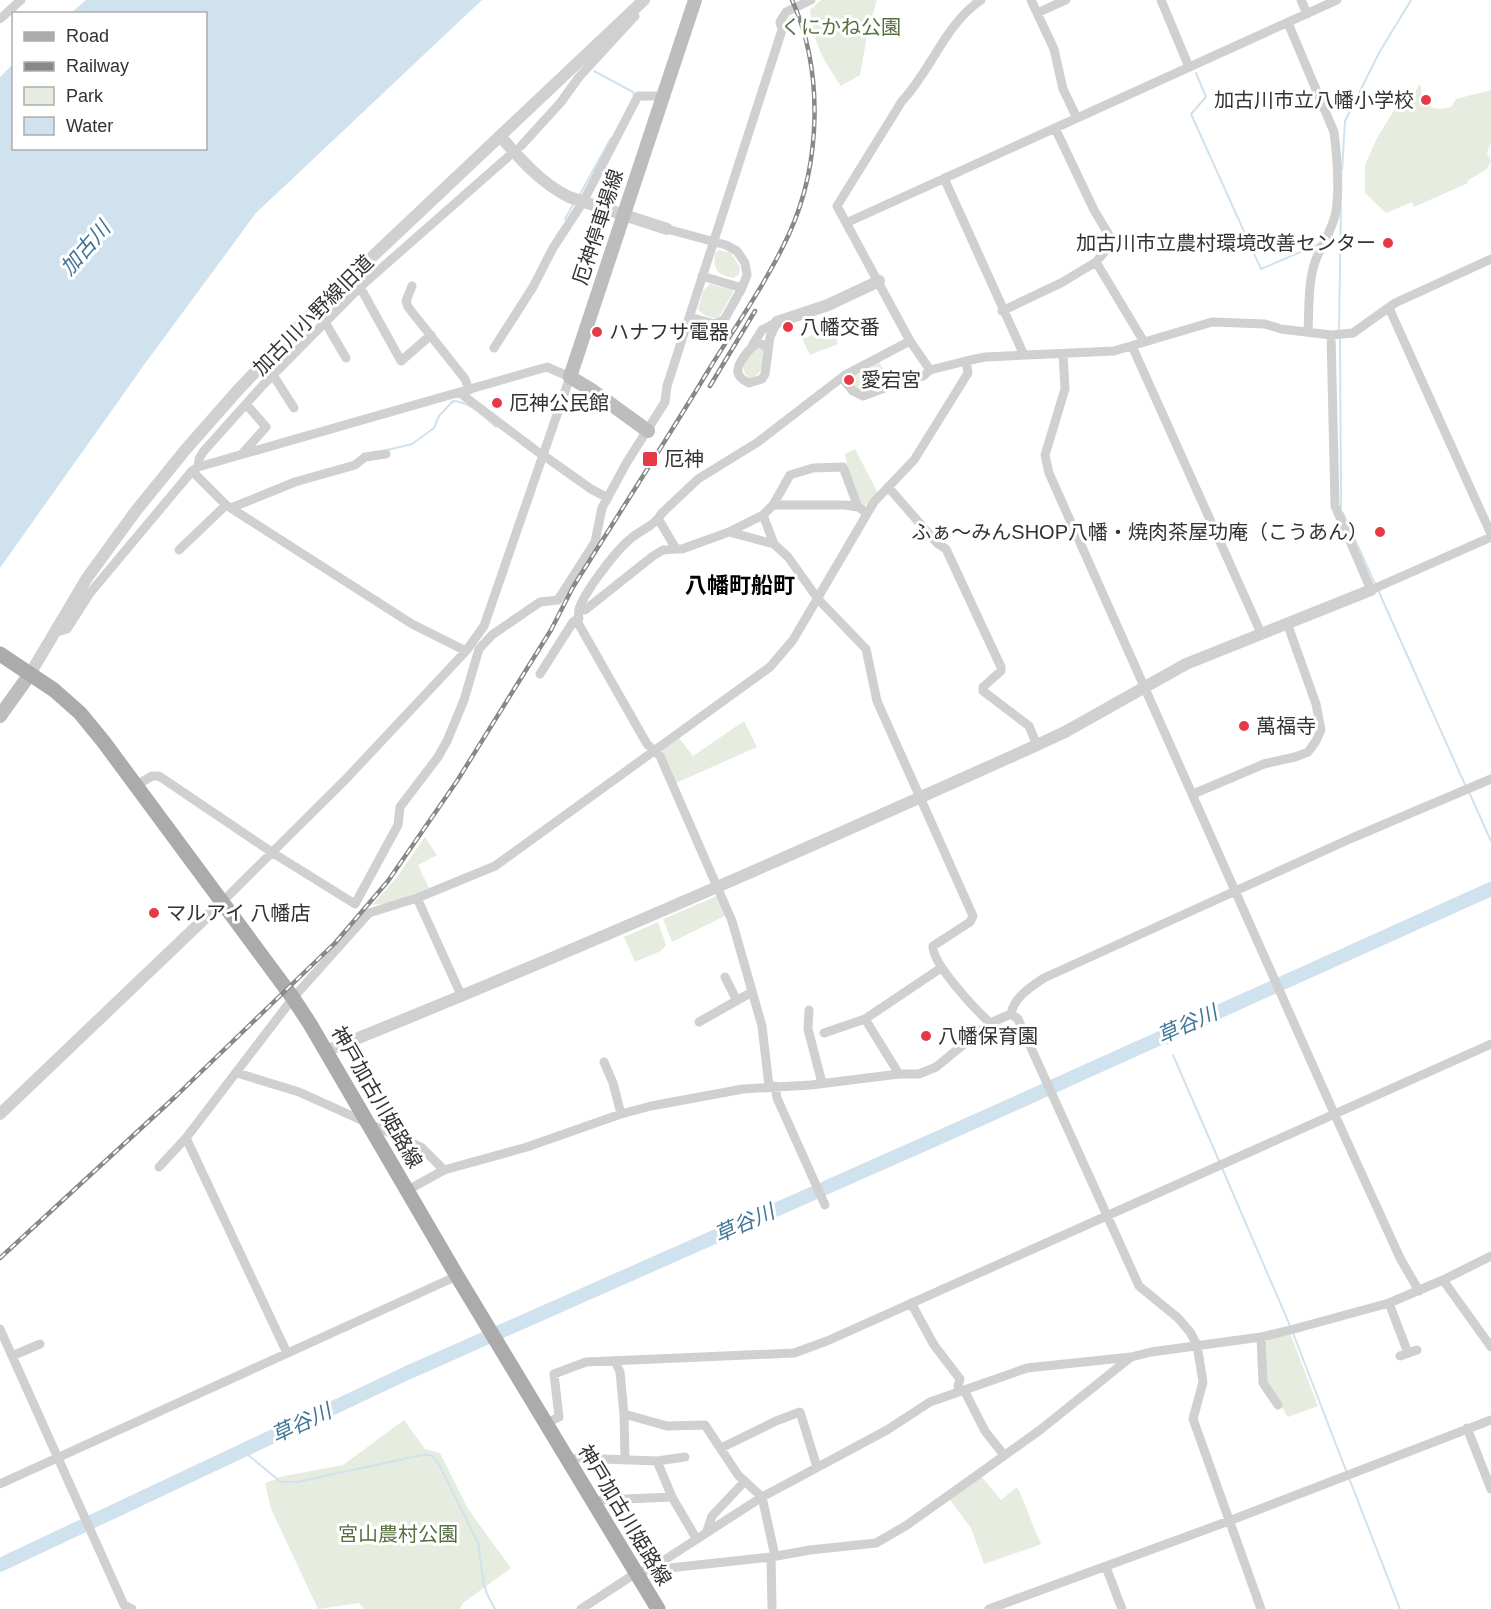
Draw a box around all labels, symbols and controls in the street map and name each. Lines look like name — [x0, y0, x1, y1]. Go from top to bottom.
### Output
legend — [12, 12, 207, 150]
park label: くにかね公園 — [781, 16, 901, 38]
text: Road — [66, 26, 109, 46]
text: Railway — [66, 56, 129, 76]
text: Park — [66, 86, 104, 106]
place label: 加古川市立八幡小学校 — [1214, 89, 1414, 111]
marker: 加古川市立八幡小学校 — [1419, 93, 1433, 107]
text: Water — [66, 116, 113, 136]
street label: 厄神停車場線 — [569, 167, 627, 287]
water label: 加古川 — [56, 215, 116, 279]
place label: 加古川市立農村環境改善センター — [1076, 232, 1376, 254]
marker: 加古川市立農村環境改善センター — [1381, 236, 1395, 250]
street label: 加古川小野線旧道 — [249, 251, 377, 379]
place label: 八幡交番 — [800, 316, 880, 338]
marker: 八幡交番 — [781, 320, 795, 334]
place label: ハナフサ電器 — [609, 321, 729, 343]
marker: ハナフサ電器 — [590, 325, 604, 339]
place label: 愛宕宮 — [861, 369, 921, 391]
marker: 愛宕宮 — [842, 373, 856, 387]
place label: 厄神公民館 — [509, 392, 609, 414]
marker: 厄神公民館 — [490, 396, 504, 410]
place label: 厄神 — [664, 448, 704, 470]
marker: 厄神 — [641, 450, 659, 468]
place label: ふぁ～みんSHOP八幡・焼肉茶屋功庵（こうあん） — [911, 521, 1368, 543]
marker: ふぁ～みんSHOP八幡・焼肉茶屋功庵（こうあん） — [1373, 525, 1387, 539]
district label: 八幡町船町 — [685, 573, 795, 598]
place label: 萬福寺 — [1256, 715, 1316, 737]
marker: 萬福寺 — [1237, 719, 1251, 733]
place label: マルアイ 八幡店 — [166, 902, 311, 924]
marker: マルアイ 八幡店 — [147, 906, 161, 920]
water label: 草谷川 — [1154, 1000, 1222, 1047]
street label: 神戸加古川姫路線 — [327, 1022, 427, 1172]
place label: 八幡保育園 — [938, 1025, 1038, 1047]
marker: 八幡保育園 — [919, 1029, 933, 1043]
water label: 草谷川 — [711, 1199, 779, 1246]
water label: 草谷川 — [268, 1398, 336, 1447]
street label: 神戸加古川姫路線 — [574, 1441, 676, 1589]
park label: 宮山農村公園 — [338, 1523, 458, 1545]

